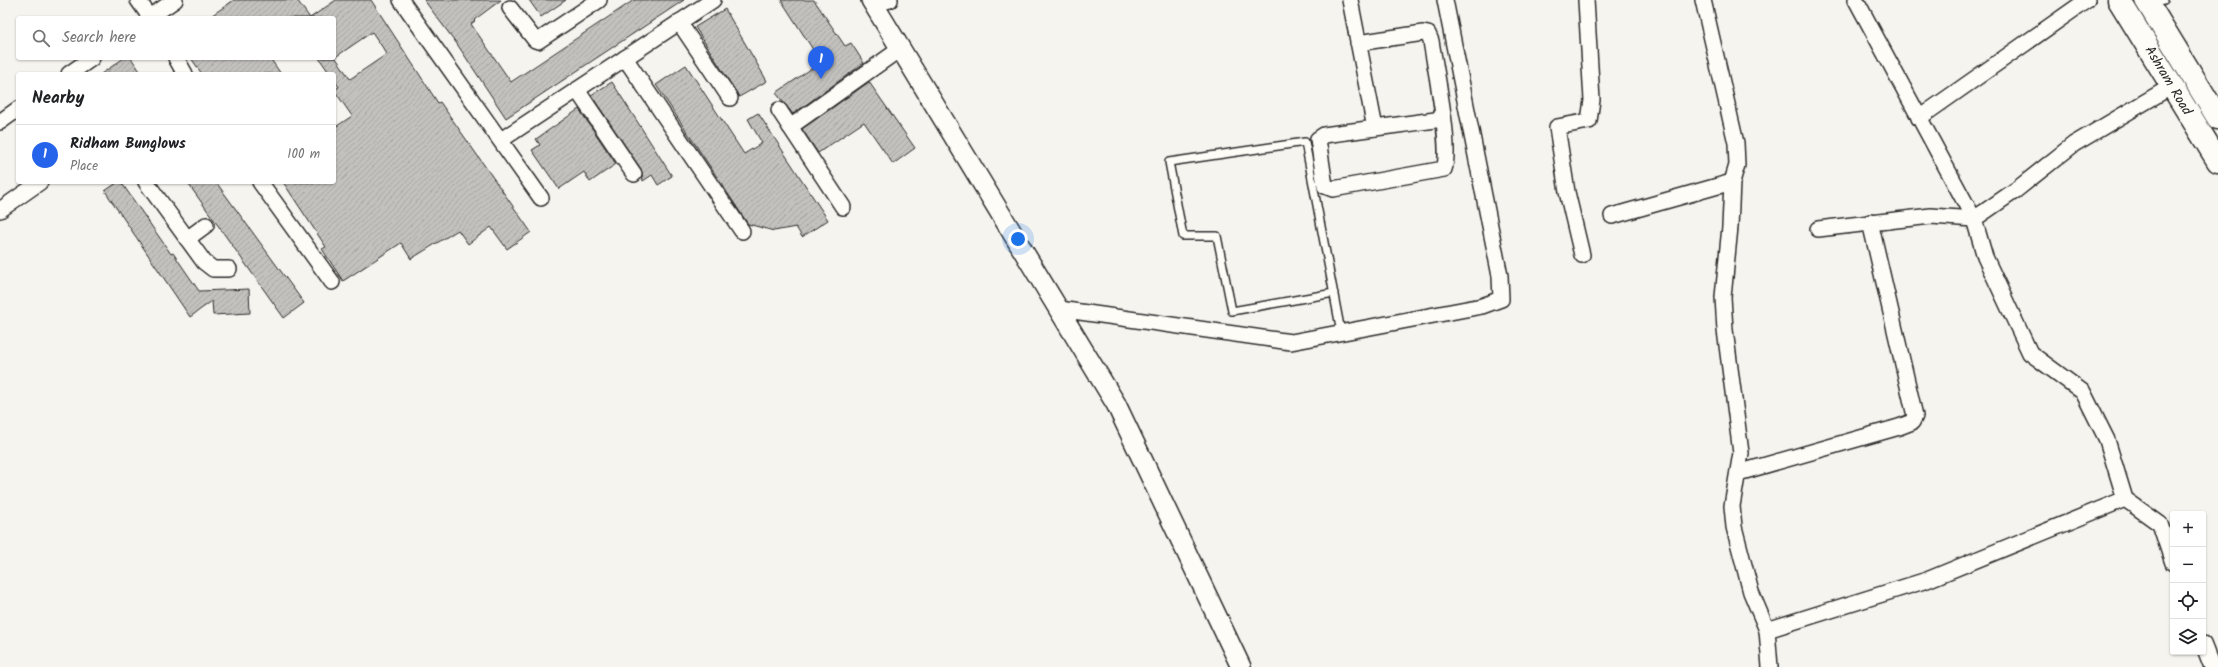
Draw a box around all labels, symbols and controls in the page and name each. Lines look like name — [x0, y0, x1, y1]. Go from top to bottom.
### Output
search box — [16, 16, 336, 60]
text: Search here — [62, 26, 136, 50]
icon: search — [30, 27, 52, 49]
street label: Ashram Road — [2139, 41, 2198, 120]
pin: 1 — [808, 46, 834, 79]
text: Nearby — [32, 85, 84, 112]
text: Ridham Bunglows — [70, 132, 186, 156]
text: 1 — [43, 144, 47, 165]
text: 100 m — [287, 144, 320, 165]
text: Place — [70, 156, 98, 177]
your location — [1008, 229, 1028, 249]
map controls — [2170, 511, 2206, 655]
button: + — [2170, 511, 2206, 547]
button: − — [2170, 547, 2206, 583]
button: locate — [2170, 583, 2206, 619]
button: layers — [2170, 619, 2206, 655]

